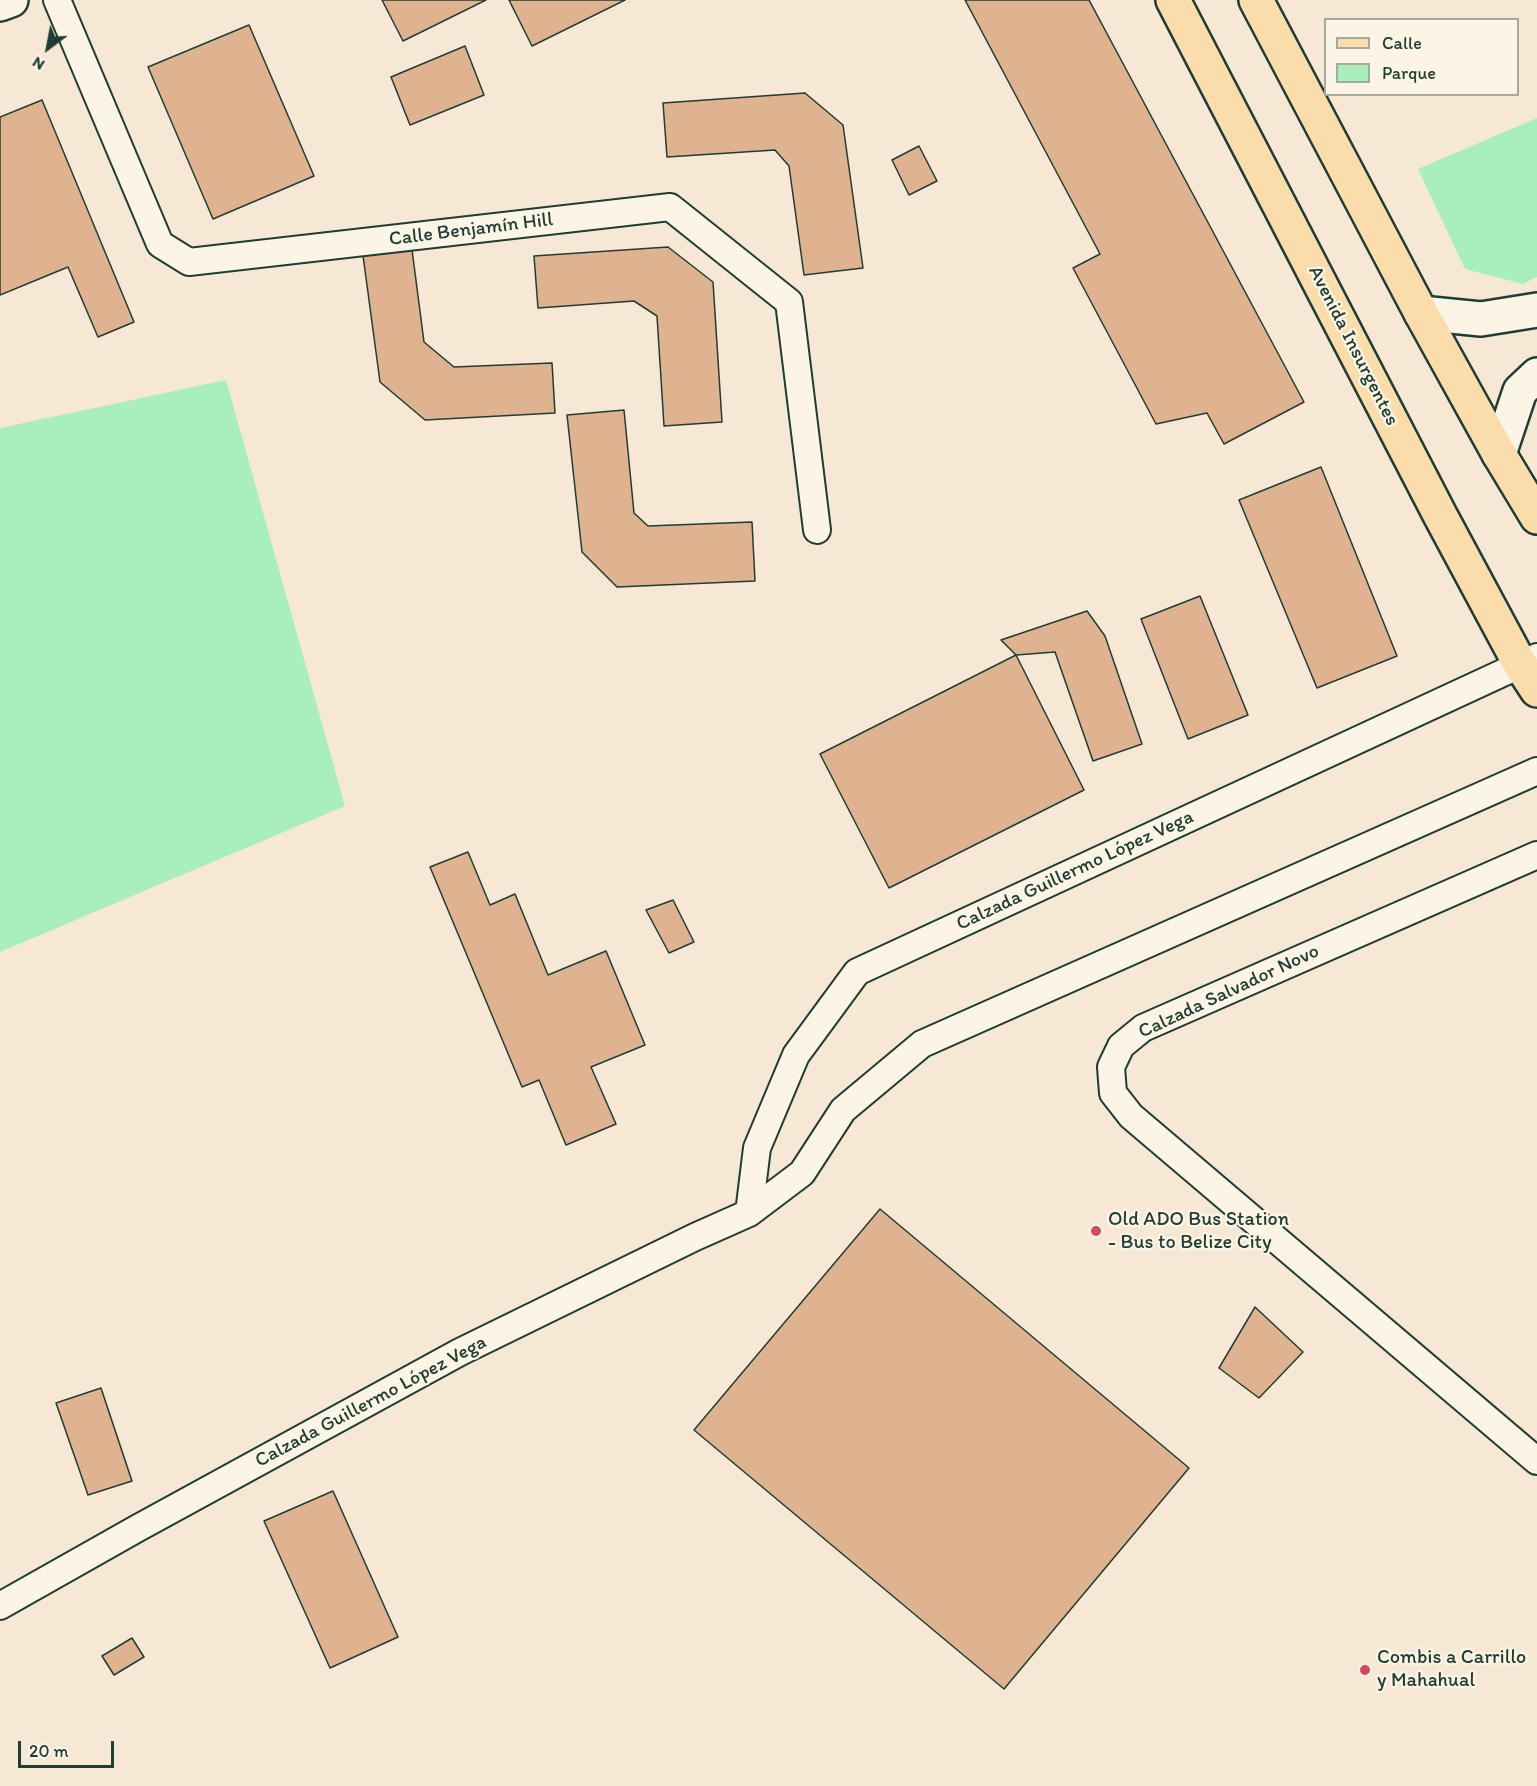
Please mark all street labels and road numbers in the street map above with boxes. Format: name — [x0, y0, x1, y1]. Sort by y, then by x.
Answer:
street label: Calle Benjamín Hill — [388, 208, 554, 252]
street label: Avenida Insurgentes — [1302, 262, 1404, 430]
street label: Calzada Guillermo López Vega — [953, 805, 1197, 937]
street label: Calzada Salvador Novo — [1135, 940, 1323, 1044]
street label: Calzada Guillermo López Vega — [251, 1331, 491, 1473]

